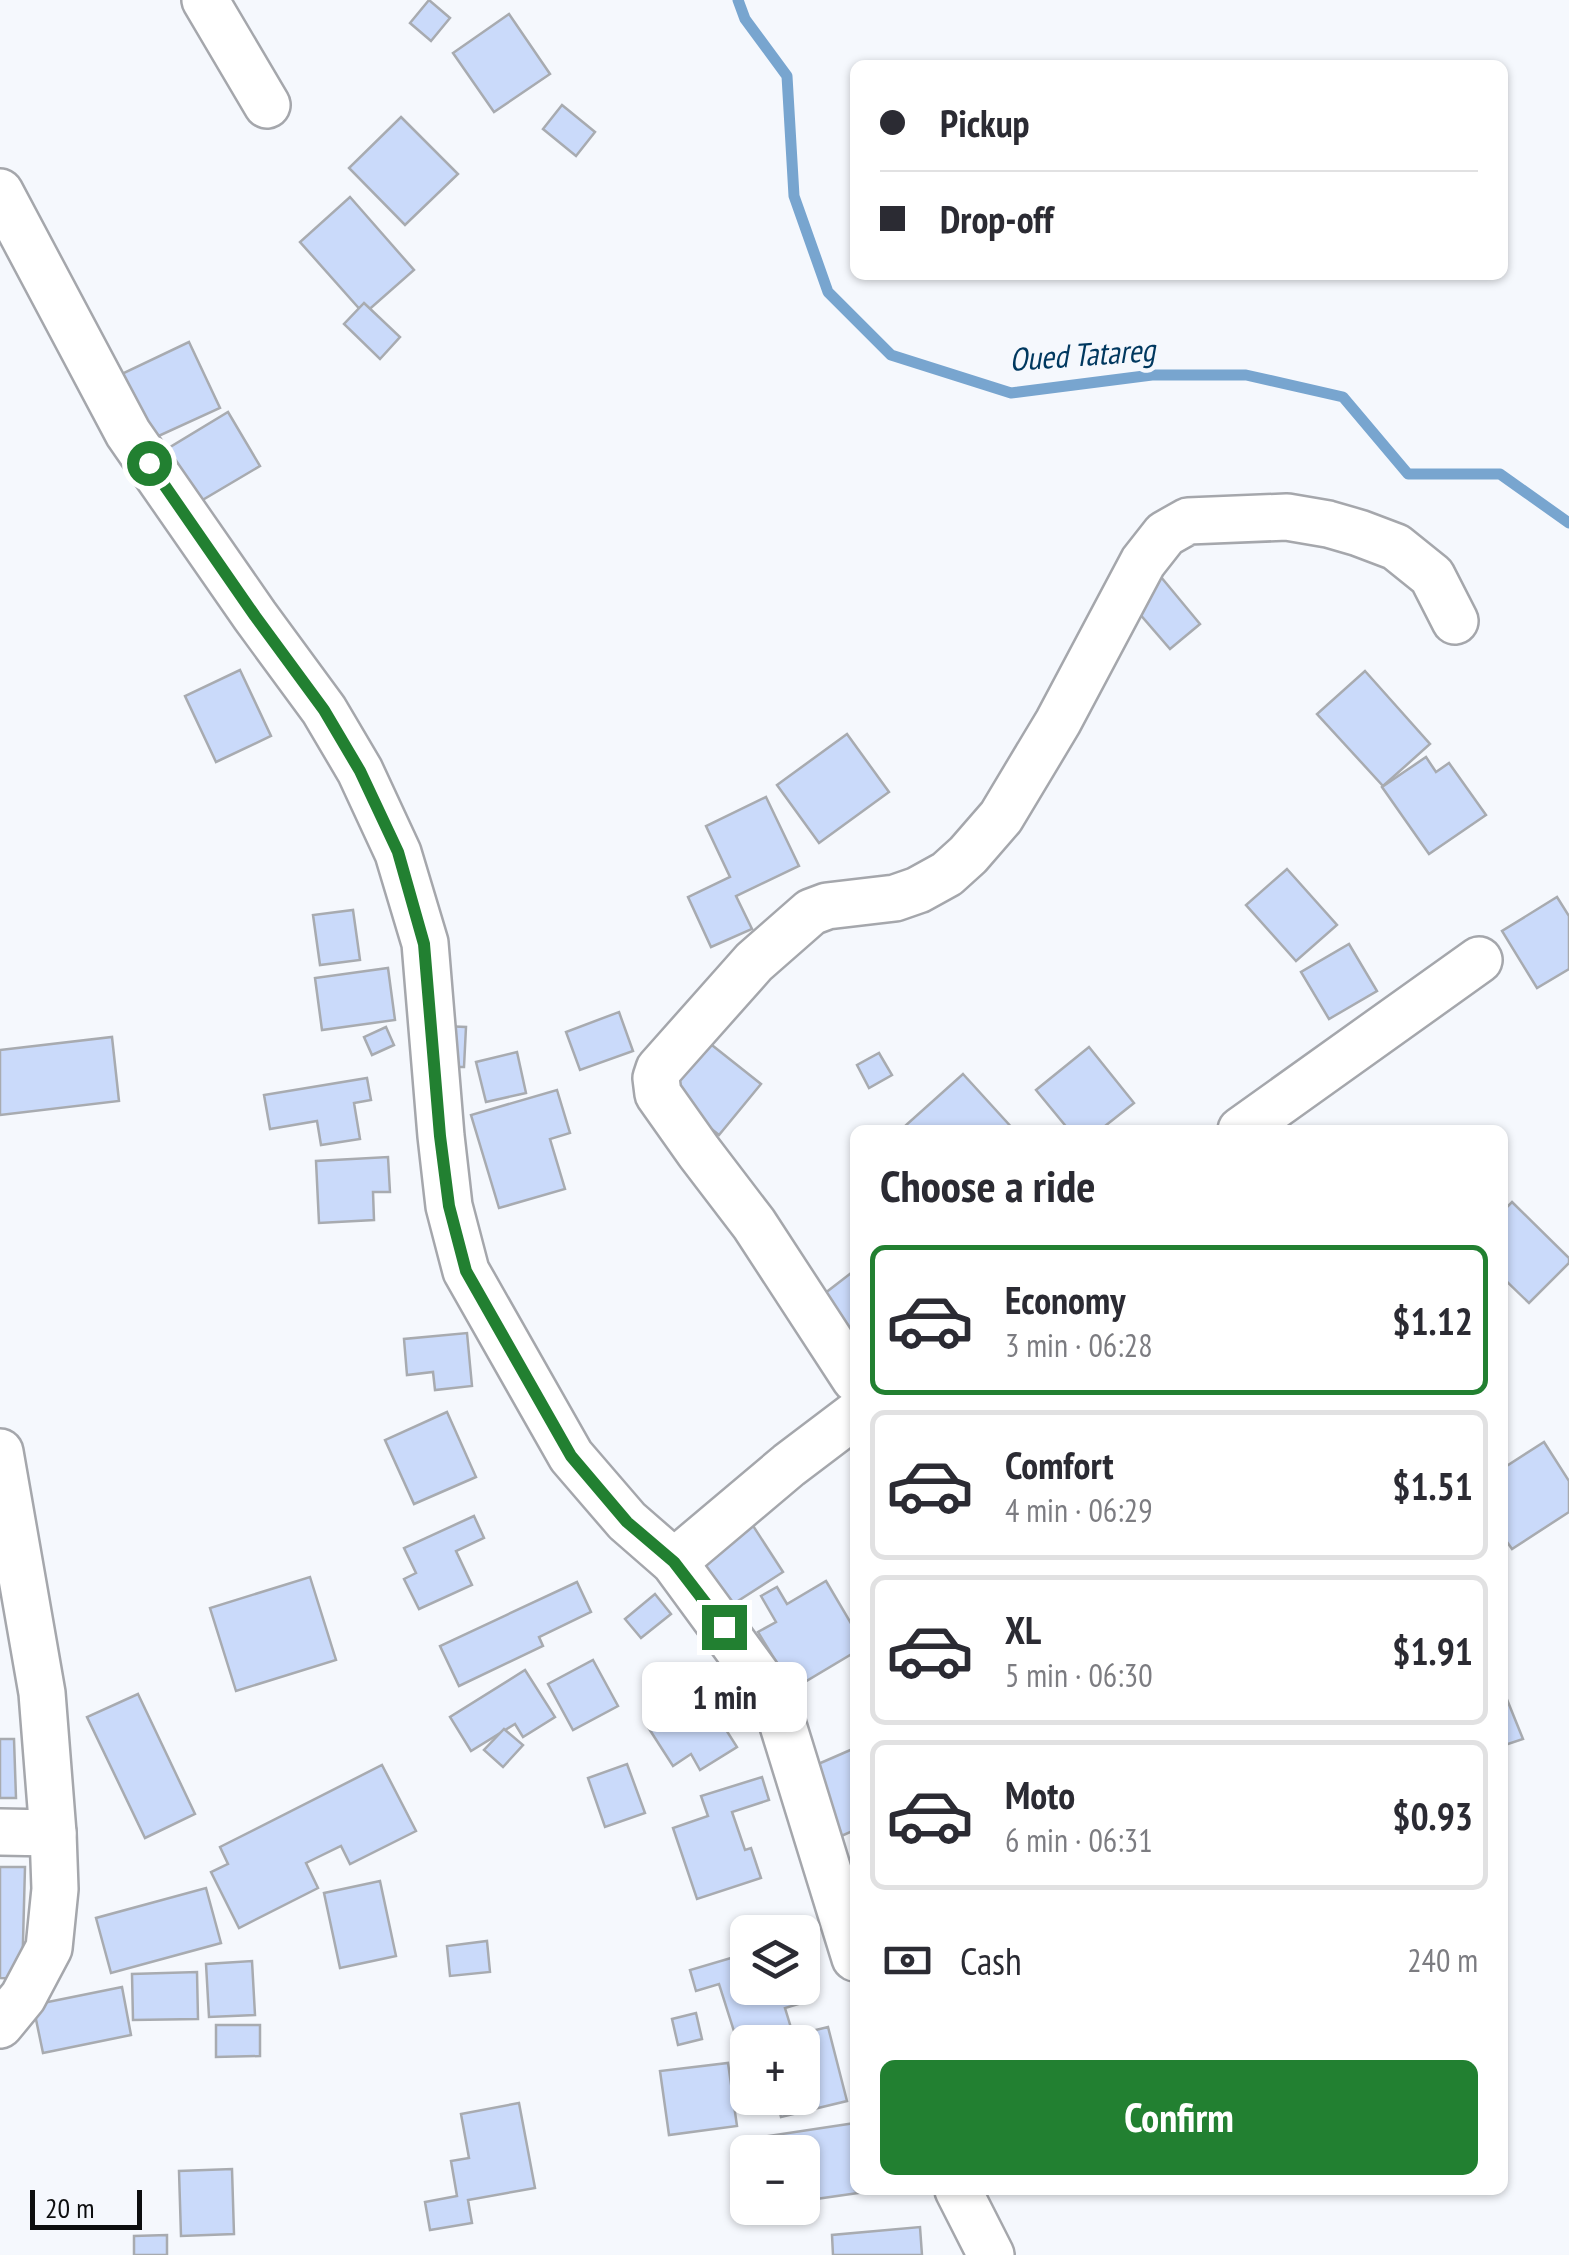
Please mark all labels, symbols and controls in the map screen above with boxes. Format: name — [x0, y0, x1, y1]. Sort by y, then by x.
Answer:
text: Pickup — [940, 98, 1030, 147]
text: Drop-off — [940, 194, 1054, 243]
water label: Oued Tatareg — [1008, 328, 1158, 380]
route start — [127, 441, 172, 486]
text: Choose a ride — [880, 1156, 1095, 1214]
icon: car — [885, 1275, 975, 1365]
text: Economy — [1005, 1275, 1125, 1324]
text: $1.12 — [1392, 1296, 1473, 1345]
text: 3 min · 06:28 — [1005, 1324, 1153, 1366]
icon: car — [885, 1440, 975, 1530]
text: Comfort — [1005, 1440, 1114, 1489]
text: $1.51 — [1392, 1461, 1473, 1510]
text: 4 min · 06:29 — [1005, 1489, 1153, 1531]
route end — [702, 1605, 747, 1650]
icon: car — [885, 1605, 975, 1695]
text: XL — [1005, 1605, 1041, 1654]
text: $1.91 — [1392, 1626, 1473, 1675]
text: 5 min · 06:30 — [1005, 1654, 1153, 1696]
callout: 1 min — [642, 1662, 806, 1732]
text: 1 min — [692, 1676, 757, 1718]
icon: car — [885, 1770, 975, 1860]
text: Moto — [1005, 1770, 1075, 1819]
text: $0.93 — [1392, 1791, 1473, 1840]
text: 6 min · 06:31 — [1005, 1819, 1153, 1861]
map controls — [730, 1915, 820, 2225]
button: layers — [730, 1915, 820, 2005]
icon: cash — [880, 1933, 935, 1988]
text: Cash — [960, 1936, 1022, 1985]
text: 240 m — [1407, 1939, 1478, 1981]
button: + — [730, 2025, 820, 2115]
button: Confirm — [880, 2060, 1478, 2175]
button: − — [730, 2135, 820, 2225]
scale bar — [30, 2185, 142, 2230]
text: 20 m — [45, 2189, 94, 2226]

